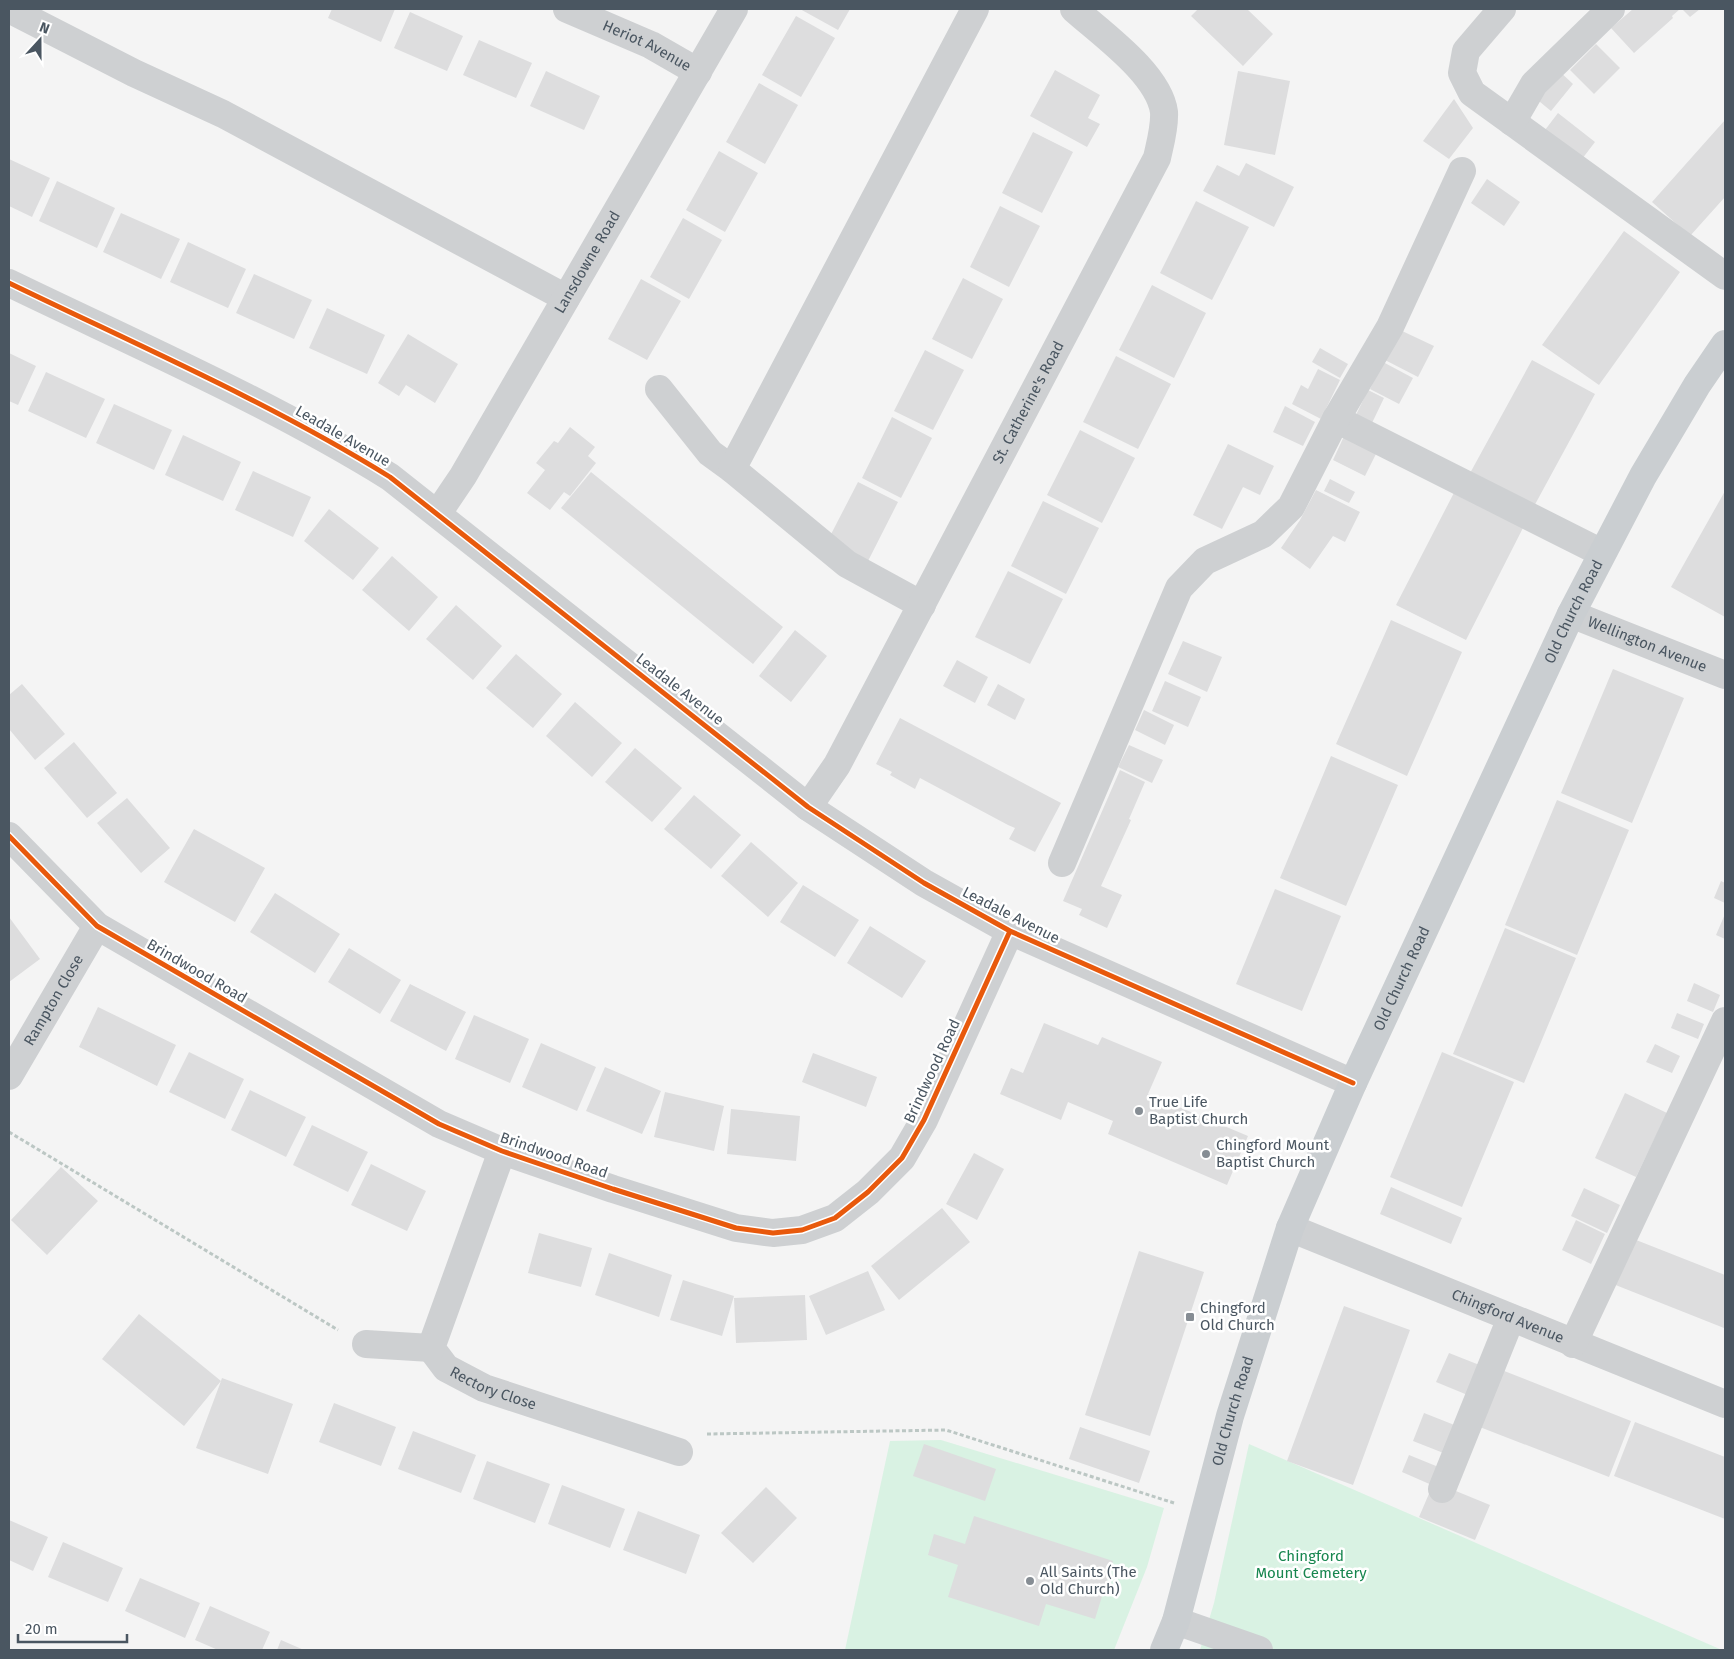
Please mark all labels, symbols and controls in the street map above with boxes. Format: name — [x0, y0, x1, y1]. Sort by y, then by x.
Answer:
north arrow — [15, 15, 65, 65]
street label: Heriot Avenue — [600, 16, 694, 75]
text: N — [37, 19, 52, 38]
street label: Lansdowne Road — [550, 208, 624, 317]
street label: St. Catherine's Road — [989, 338, 1068, 467]
street label: Leadale Avenue — [292, 402, 394, 470]
street label: Old Church Road — [1540, 557, 1607, 667]
street label: Wellington Avenue — [1585, 613, 1709, 676]
street label: Leadale Avenue — [632, 649, 728, 729]
street label: Leadale Avenue — [959, 883, 1063, 947]
street label: Old Church Road — [1369, 923, 1434, 1034]
street label: Brindwood Road — [144, 935, 250, 1007]
street label: Rampton Close — [20, 951, 87, 1049]
street label: Brindwood Road — [900, 1016, 964, 1126]
place label: True Life Baptist Church — [1149, 1093, 1248, 1128]
marker: True Life Baptist Church — [1133, 1105, 1145, 1117]
street label: Brindwood Road — [498, 1128, 610, 1182]
place label: Chingford Mount Baptist Church — [1216, 1136, 1330, 1171]
marker: Chingford Mount Baptist Church — [1200, 1148, 1212, 1160]
street label: Chingford Avenue — [1449, 1285, 1567, 1347]
place label: Chingford Old Church — [1200, 1299, 1275, 1334]
marker: Chingford Old Church — [1184, 1311, 1196, 1323]
street label: Old Church Road — [1208, 1354, 1258, 1468]
street label: Rectory Close — [447, 1363, 539, 1414]
park label: Chingford Mount Cemetery — [1255, 1547, 1367, 1582]
place label: All Saints (The Old Church) — [1040, 1563, 1137, 1598]
marker: All Saints (The Old Church) — [1024, 1575, 1036, 1587]
scale bar — [18, 1612, 126, 1644]
text: 20 m — [25, 1620, 58, 1638]

